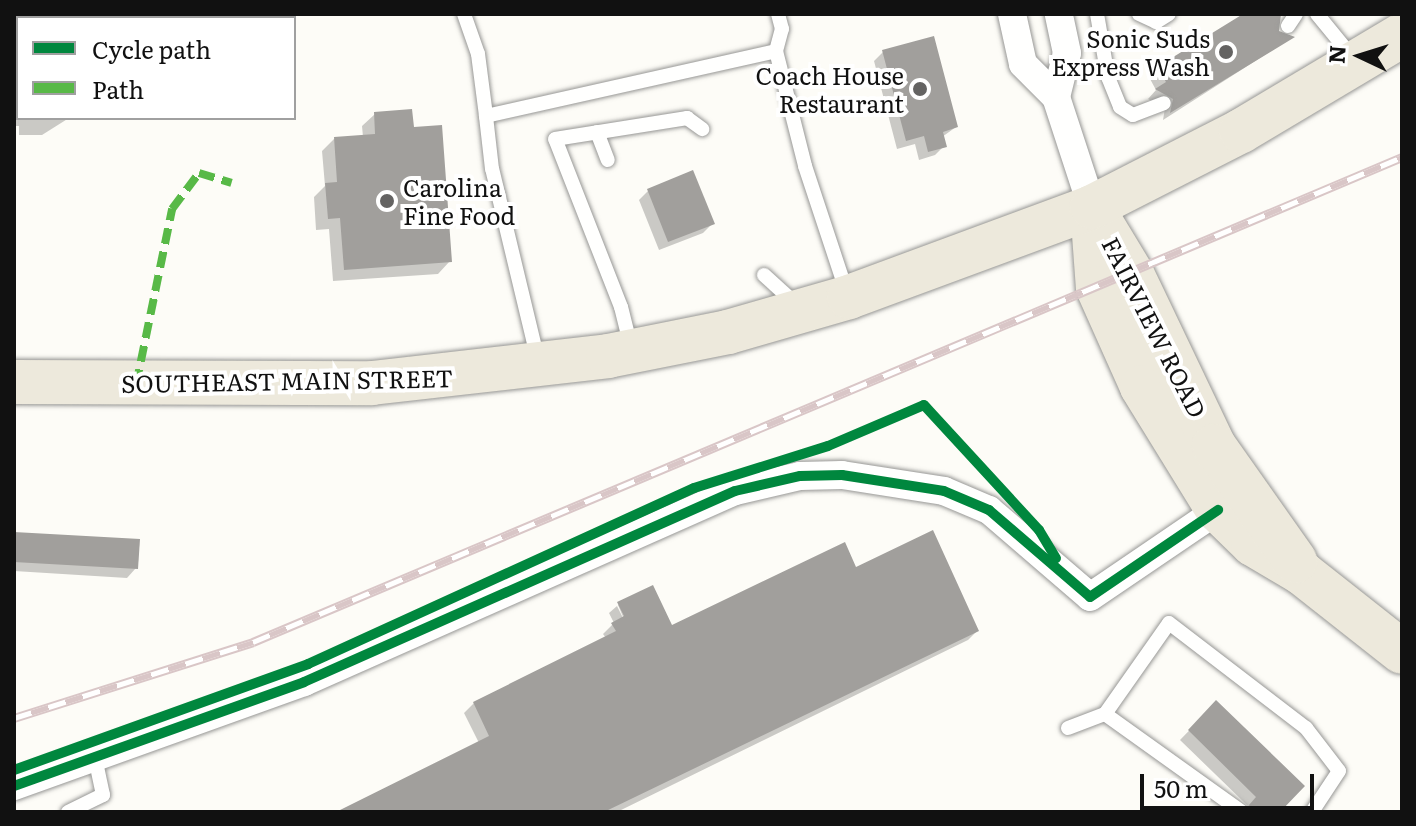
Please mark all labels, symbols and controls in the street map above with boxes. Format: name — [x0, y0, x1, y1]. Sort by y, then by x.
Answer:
legend — [16, 16, 296, 120]
north arrow — [1320, 16, 1400, 96]
place label: Sonic Suds Express Wash — [1052, 24, 1210, 80]
text: Cycle path — [92, 31, 211, 66]
marker: Sonic Suds Express Wash — [1217, 43, 1235, 61]
text: N — [1318, 44, 1353, 65]
place label: Coach House Restaurant — [756, 61, 904, 117]
text: Path — [92, 71, 144, 106]
marker: Coach House Restaurant — [911, 80, 929, 98]
place label: Carolina Fine Food — [403, 173, 515, 229]
marker: Carolina Fine Food — [378, 192, 396, 210]
street label: FAIRVIEW ROAD — [1097, 232, 1213, 422]
street label: SOUTHEAST MAIN STREET — [121, 363, 453, 397]
scale bar — [1144, 758, 1318, 808]
text: 50 m — [1154, 770, 1208, 805]

